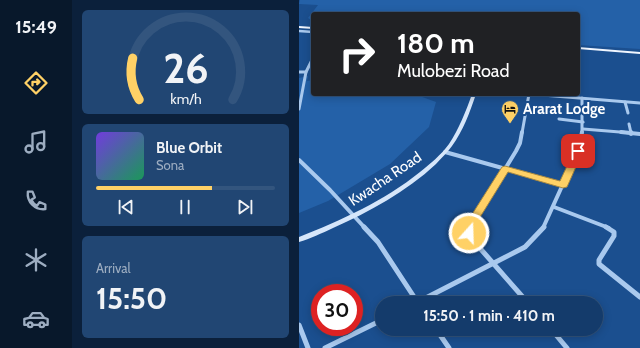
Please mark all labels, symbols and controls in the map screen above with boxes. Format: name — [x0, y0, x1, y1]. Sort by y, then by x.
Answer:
text: 15:49 — [15, 16, 57, 38]
text: 180 m — [397, 26, 475, 60]
icon: right — [331, 28, 383, 80]
text: 26 — [163, 43, 208, 93]
text: Mulobezi Road — [397, 60, 509, 82]
icon: directions — [22, 69, 50, 97]
text: km/h — [170, 90, 201, 108]
hotel icon: Ararat Lodge — [500, 99, 520, 124]
place label: Ararat Lodge — [523, 100, 605, 118]
icon: music — [22, 128, 50, 156]
pin — [561, 134, 595, 168]
text: Blue Orbit — [156, 139, 222, 157]
icon: arrive — [567, 140, 589, 162]
street label: Kwacha Road — [345, 148, 425, 210]
text: Sona — [156, 157, 184, 173]
icon: phone — [22, 187, 50, 215]
icon: previous — [115, 196, 137, 218]
icon: pause — [174, 196, 196, 218]
icon: next — [234, 196, 256, 218]
position arrow — [448, 212, 490, 254]
icon: climate — [22, 246, 50, 274]
text: Arrival — [96, 260, 131, 276]
text: 15:50 — [96, 280, 167, 317]
speed limit sign: 30 — [311, 284, 363, 336]
icon: car — [22, 305, 50, 333]
text: 15:50 · 1 min · 410 m — [423, 307, 555, 325]

